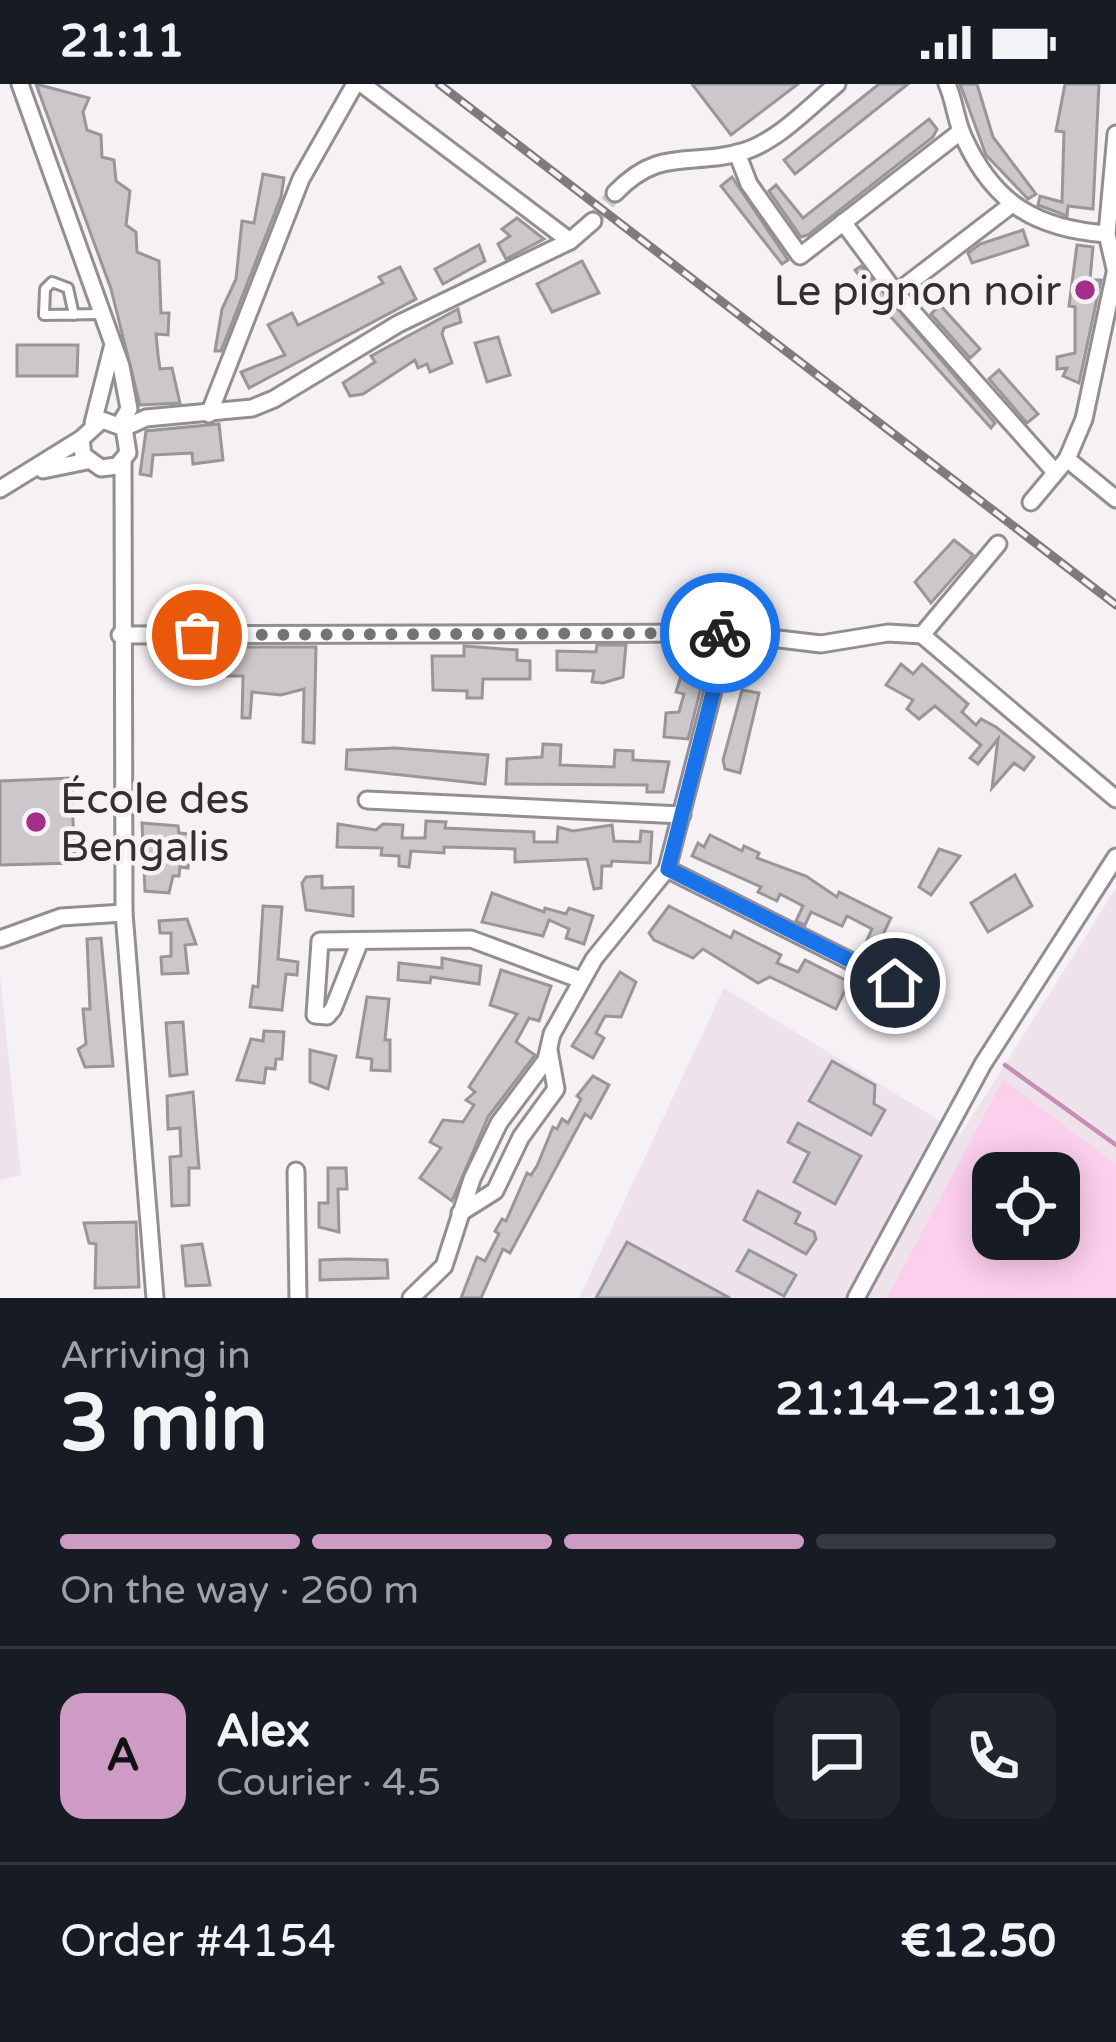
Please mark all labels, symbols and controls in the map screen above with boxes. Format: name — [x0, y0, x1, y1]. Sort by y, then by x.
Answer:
text: 21:11 — [60, 15, 185, 69]
place label: Le pignon noir — [773, 266, 1061, 317]
marker: Le pignon noir — [1072, 277, 1098, 303]
courier — [660, 573, 780, 693]
pin — [146, 584, 248, 686]
icon: bike — [687, 600, 753, 666]
icon: bag — [164, 602, 230, 668]
place label: École des Bengalis — [60, 774, 250, 873]
marker: École des Bengalis — [23, 809, 49, 835]
pin — [844, 932, 946, 1034]
icon: home — [862, 950, 928, 1016]
map controls — [972, 1152, 1080, 1260]
button: locate — [972, 1152, 1080, 1260]
text: Arriving in — [60, 1332, 251, 1379]
text: 21:14–21:19 — [775, 1373, 1056, 1427]
text: 3 min — [60, 1377, 268, 1471]
text: On the way · 260 m — [60, 1567, 419, 1614]
button: chat — [774, 1693, 900, 1819]
button: phone — [930, 1693, 1056, 1819]
text: Alex — [216, 1705, 310, 1759]
text: A — [106, 1729, 140, 1783]
text: Courier · 4.5 — [216, 1759, 441, 1806]
text: Order #4154 — [60, 1915, 336, 1969]
text: €12.50 — [901, 1915, 1056, 1969]

